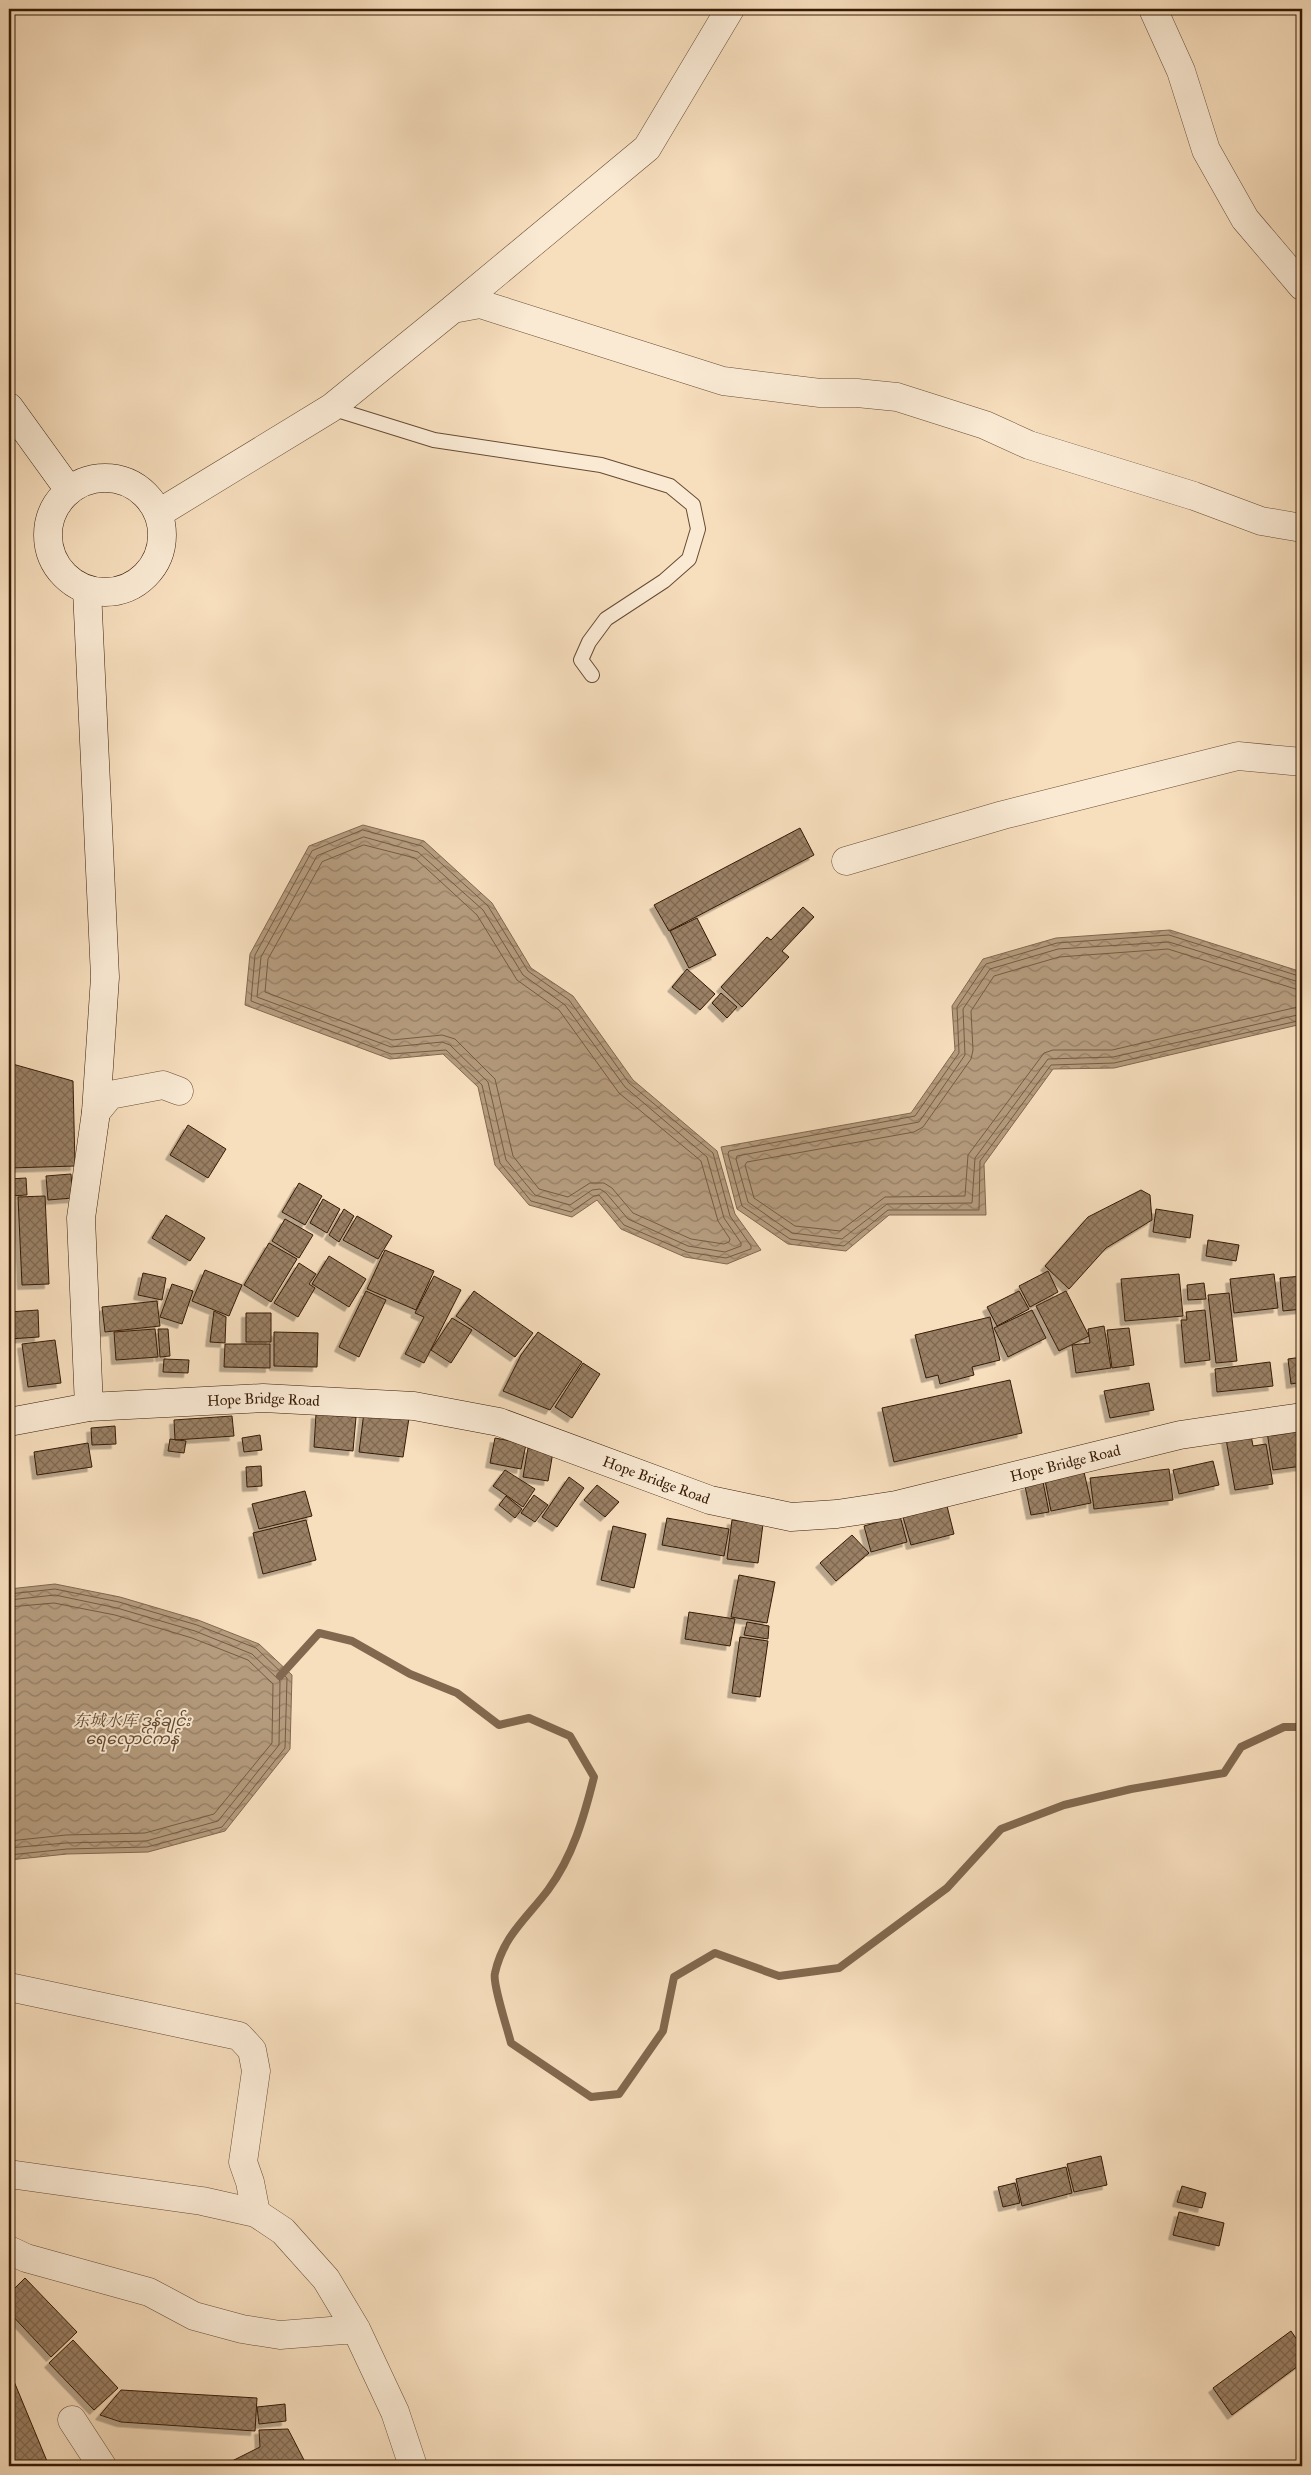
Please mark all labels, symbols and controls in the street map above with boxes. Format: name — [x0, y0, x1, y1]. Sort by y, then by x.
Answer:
street label: Hope Bridge Road — [206, 1389, 321, 1410]
street label: Hope Bridge Road — [1008, 1441, 1123, 1486]
street label: Hope Bridge Road — [600, 1452, 713, 1508]
water label: 东城水库 ဒွန်ချင်း ရေလှောင်ကန် — [73, 1709, 192, 1752]

